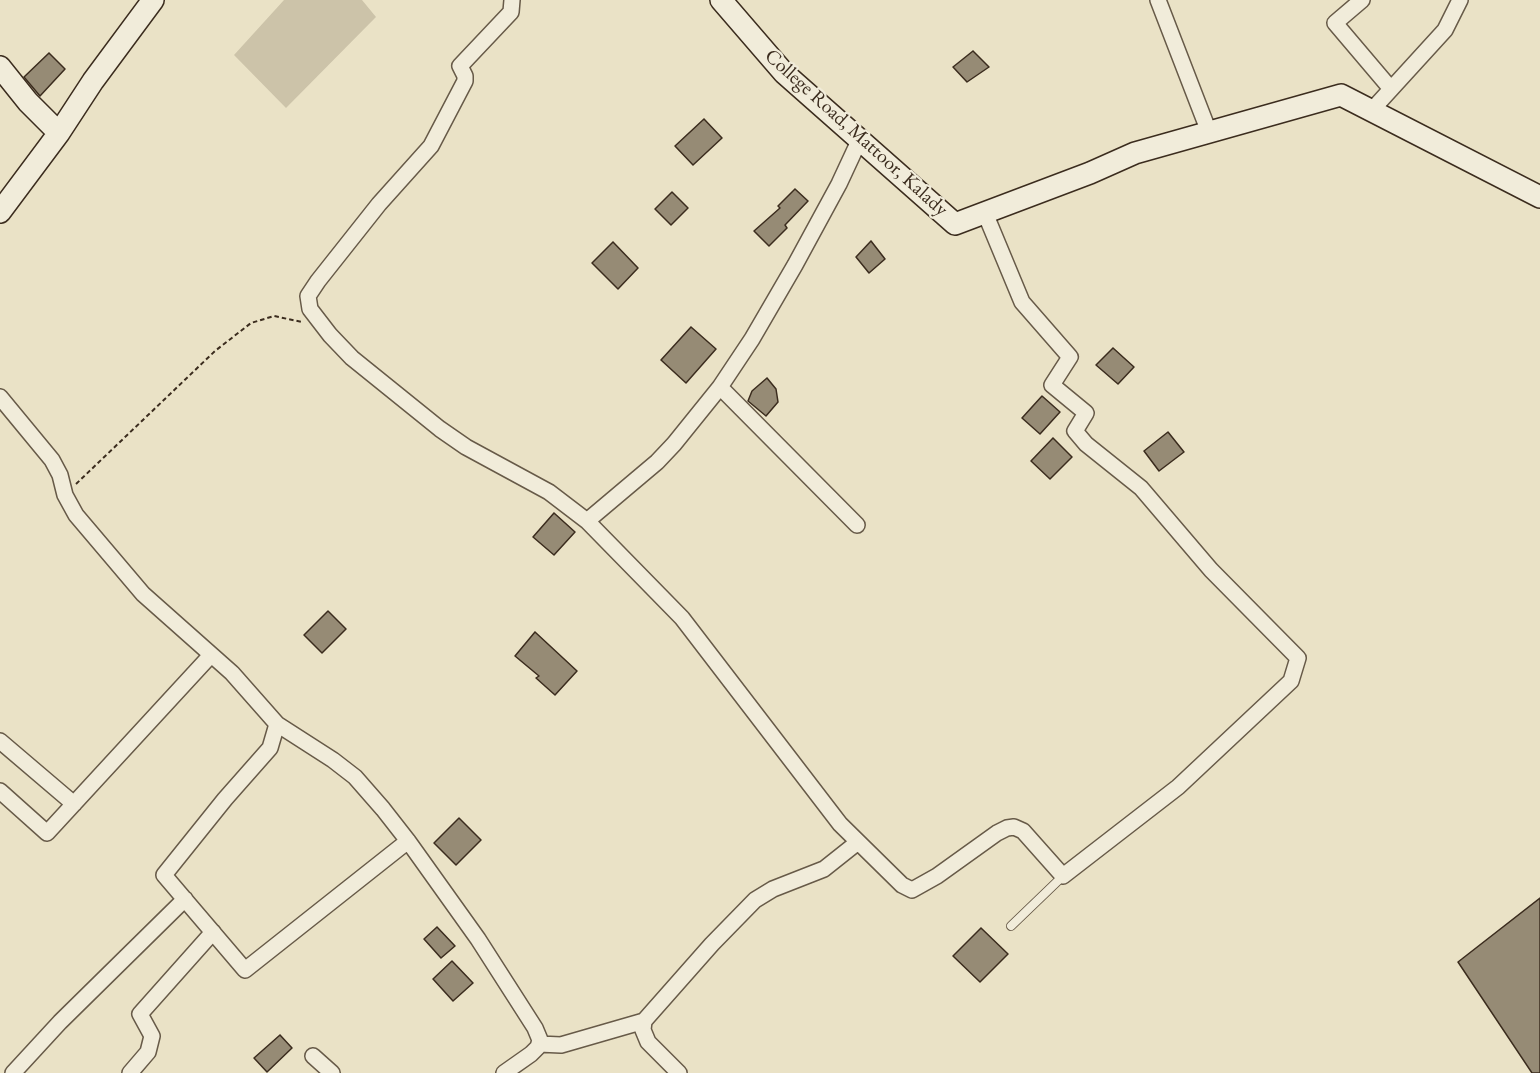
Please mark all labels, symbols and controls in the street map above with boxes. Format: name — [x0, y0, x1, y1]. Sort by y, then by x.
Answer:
street label: College Road, Mattoor, Kalady — [759, 44, 953, 222]

